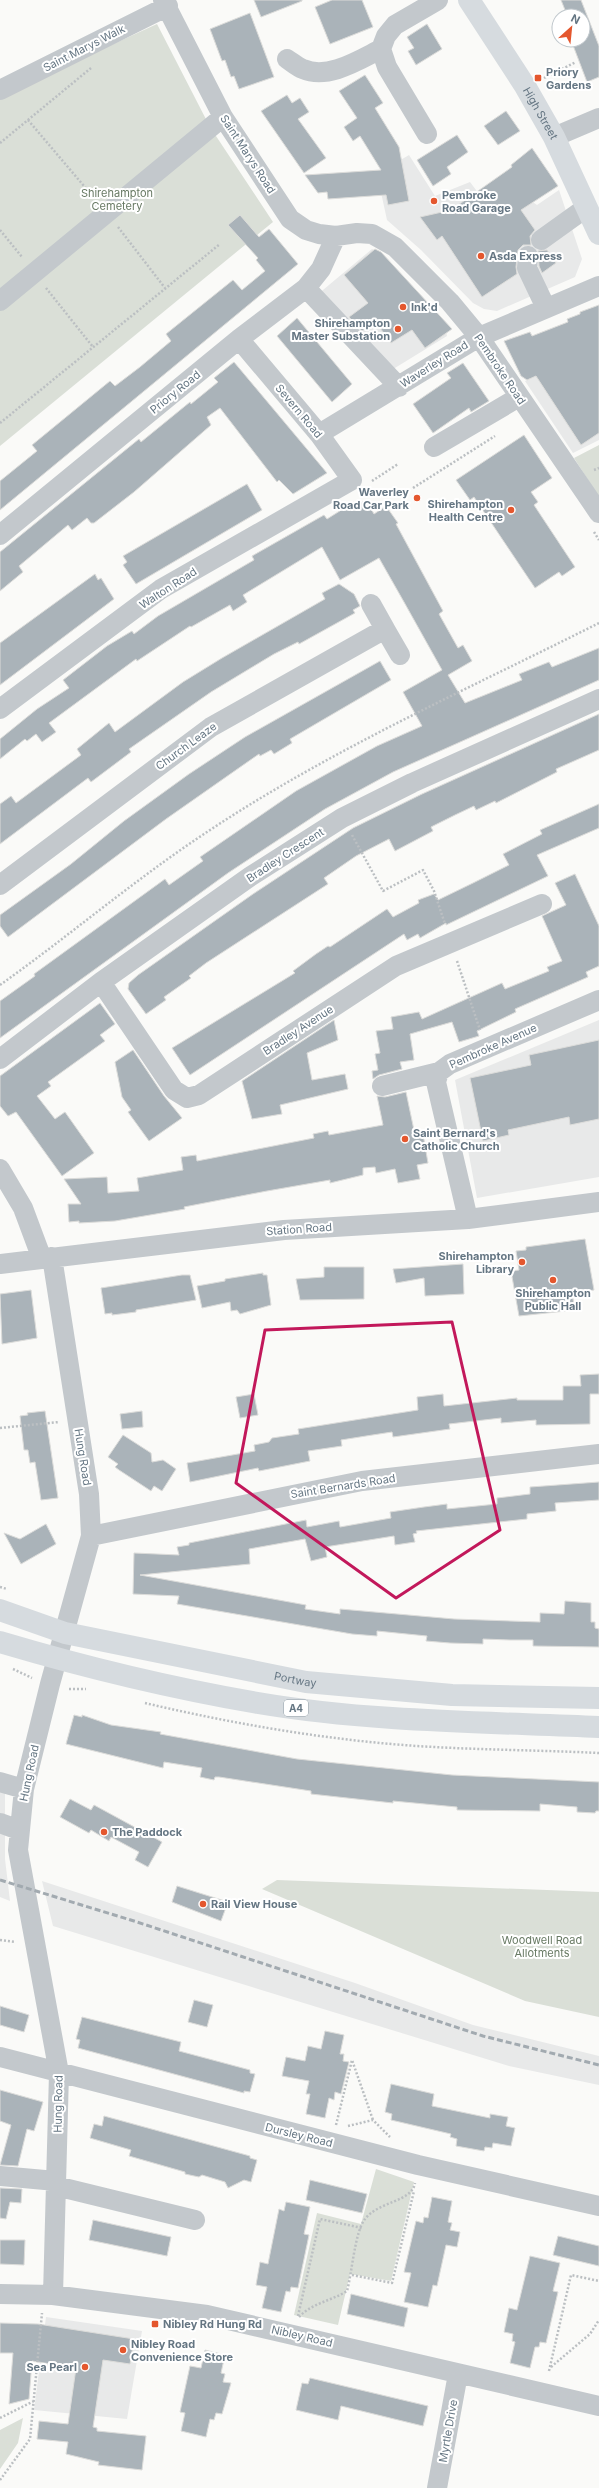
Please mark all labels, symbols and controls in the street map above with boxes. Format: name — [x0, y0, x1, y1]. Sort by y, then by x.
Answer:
north arrow — [551, 8, 591, 48]
text: N — [569, 11, 582, 27]
street label: Saint Marys Walk — [41, 21, 127, 75]
place label: Priory Gardens — [546, 65, 591, 92]
marker: Priory Gardens — [533, 73, 543, 83]
street label: High Street — [520, 84, 561, 142]
street label: Saint Marys Road — [217, 112, 279, 196]
park label: Shirehampton Cemetery — [81, 186, 153, 213]
place label: Pembroke Road Garage — [442, 188, 511, 215]
marker: Pembroke Road Garage — [429, 196, 439, 206]
place label: Asda Express — [489, 249, 562, 263]
marker: Asda Express — [476, 251, 486, 261]
place label: Ink'd — [411, 300, 438, 314]
marker: Ink'd — [398, 302, 408, 312]
place label: Shirehampton Master Substation — [291, 316, 390, 343]
marker: Shirehampton Master Substation — [393, 324, 403, 334]
street label: Pembroke Road — [471, 331, 529, 407]
street label: Waverley Road — [397, 337, 471, 391]
street label: Priory Road — [147, 367, 203, 417]
street label: Severn Road — [272, 381, 326, 441]
place label: Waverley Road Car Park — [333, 485, 410, 512]
marker: Waverley Road Car Park — [412, 493, 422, 503]
place label: Shirehampton Health Centre — [427, 497, 503, 524]
marker: Shirehampton Health Centre — [506, 505, 516, 515]
street label: Walton Road — [137, 564, 199, 612]
street label: Church Leaze — [153, 719, 219, 773]
street label: Bradley Crescent — [244, 825, 327, 885]
street label: Bradley Avenue — [260, 1002, 336, 1058]
street label: Pembroke Avenue — [447, 1020, 539, 1072]
place label: Saint Bernard's Catholic Church — [413, 1126, 500, 1153]
marker: Saint Bernard's Catholic Church — [400, 1134, 410, 1144]
street label: Station Road — [266, 1220, 332, 1238]
place label: Shirehampton Library — [438, 1249, 514, 1276]
marker: Shirehampton Library — [517, 1257, 527, 1267]
marker: Shirehampton Public Hall — [548, 1275, 558, 1285]
place label: Shirehampton Public Hall — [515, 1286, 591, 1313]
street label: Hung Road — [72, 1427, 94, 1487]
street label: Saint Bernards Road — [290, 1471, 396, 1501]
street label: Portway — [273, 1669, 317, 1690]
road number: A4 — [284, 1700, 308, 1716]
street label: Hung Road — [16, 1743, 42, 1803]
place label: The Paddock — [112, 1825, 183, 1839]
marker: The Paddock — [99, 1827, 109, 1837]
place label: Rail View House — [211, 1897, 298, 1911]
marker: Rail View House — [198, 1899, 208, 1909]
park label: Woodwell Road Allotments — [502, 1933, 582, 1960]
street label: Hung Road — [50, 2075, 66, 2133]
street label: Dursley Road — [264, 2120, 334, 2150]
place label: Nibley Rd Hung Rd — [163, 2317, 262, 2331]
marker: Nibley Rd Hung Rd — [150, 2319, 160, 2329]
street label: Nibley Road — [270, 2322, 334, 2350]
place label: Nibley Road Convenience Store — [131, 2337, 233, 2364]
marker: Nibley Road Convenience Store — [118, 2345, 128, 2355]
place label: Sea Pearl — [26, 2360, 77, 2374]
marker: Sea Pearl — [80, 2362, 90, 2372]
street label: Myrtle Drive — [436, 2398, 460, 2464]

